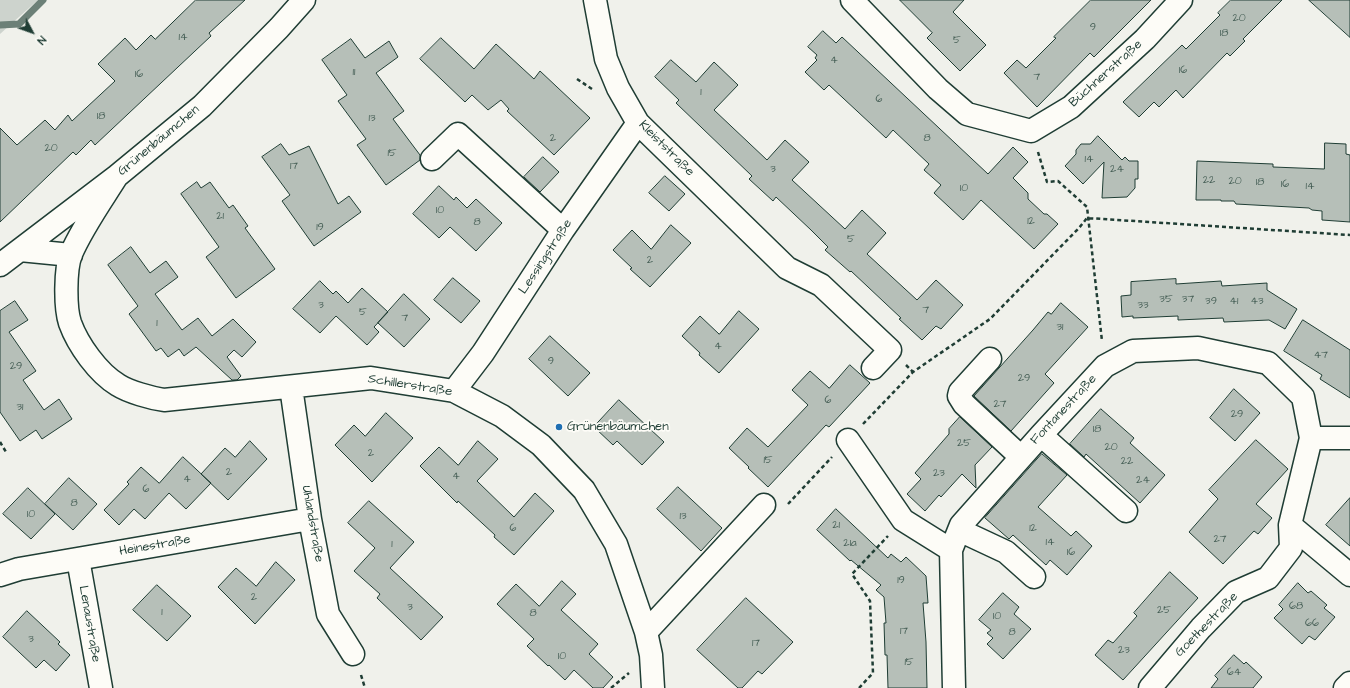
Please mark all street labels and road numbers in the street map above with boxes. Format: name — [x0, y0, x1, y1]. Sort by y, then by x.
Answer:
street label: Büchnerstraße — [1066, 37, 1146, 111]
street label: Grünenbäumchen — [115, 102, 203, 180]
street label: Kleiststraße — [635, 118, 697, 180]
street label: Lessingstraße — [516, 217, 576, 297]
street label: Schillerstraße — [367, 372, 453, 400]
street label: Fontanestraße — [1028, 372, 1100, 448]
street label: Uhlandstraße — [298, 485, 326, 563]
street label: Heinestraße — [118, 532, 192, 560]
street label: Lenaustraße — [75, 584, 103, 664]
street label: Goethestraße — [1172, 589, 1242, 661]

